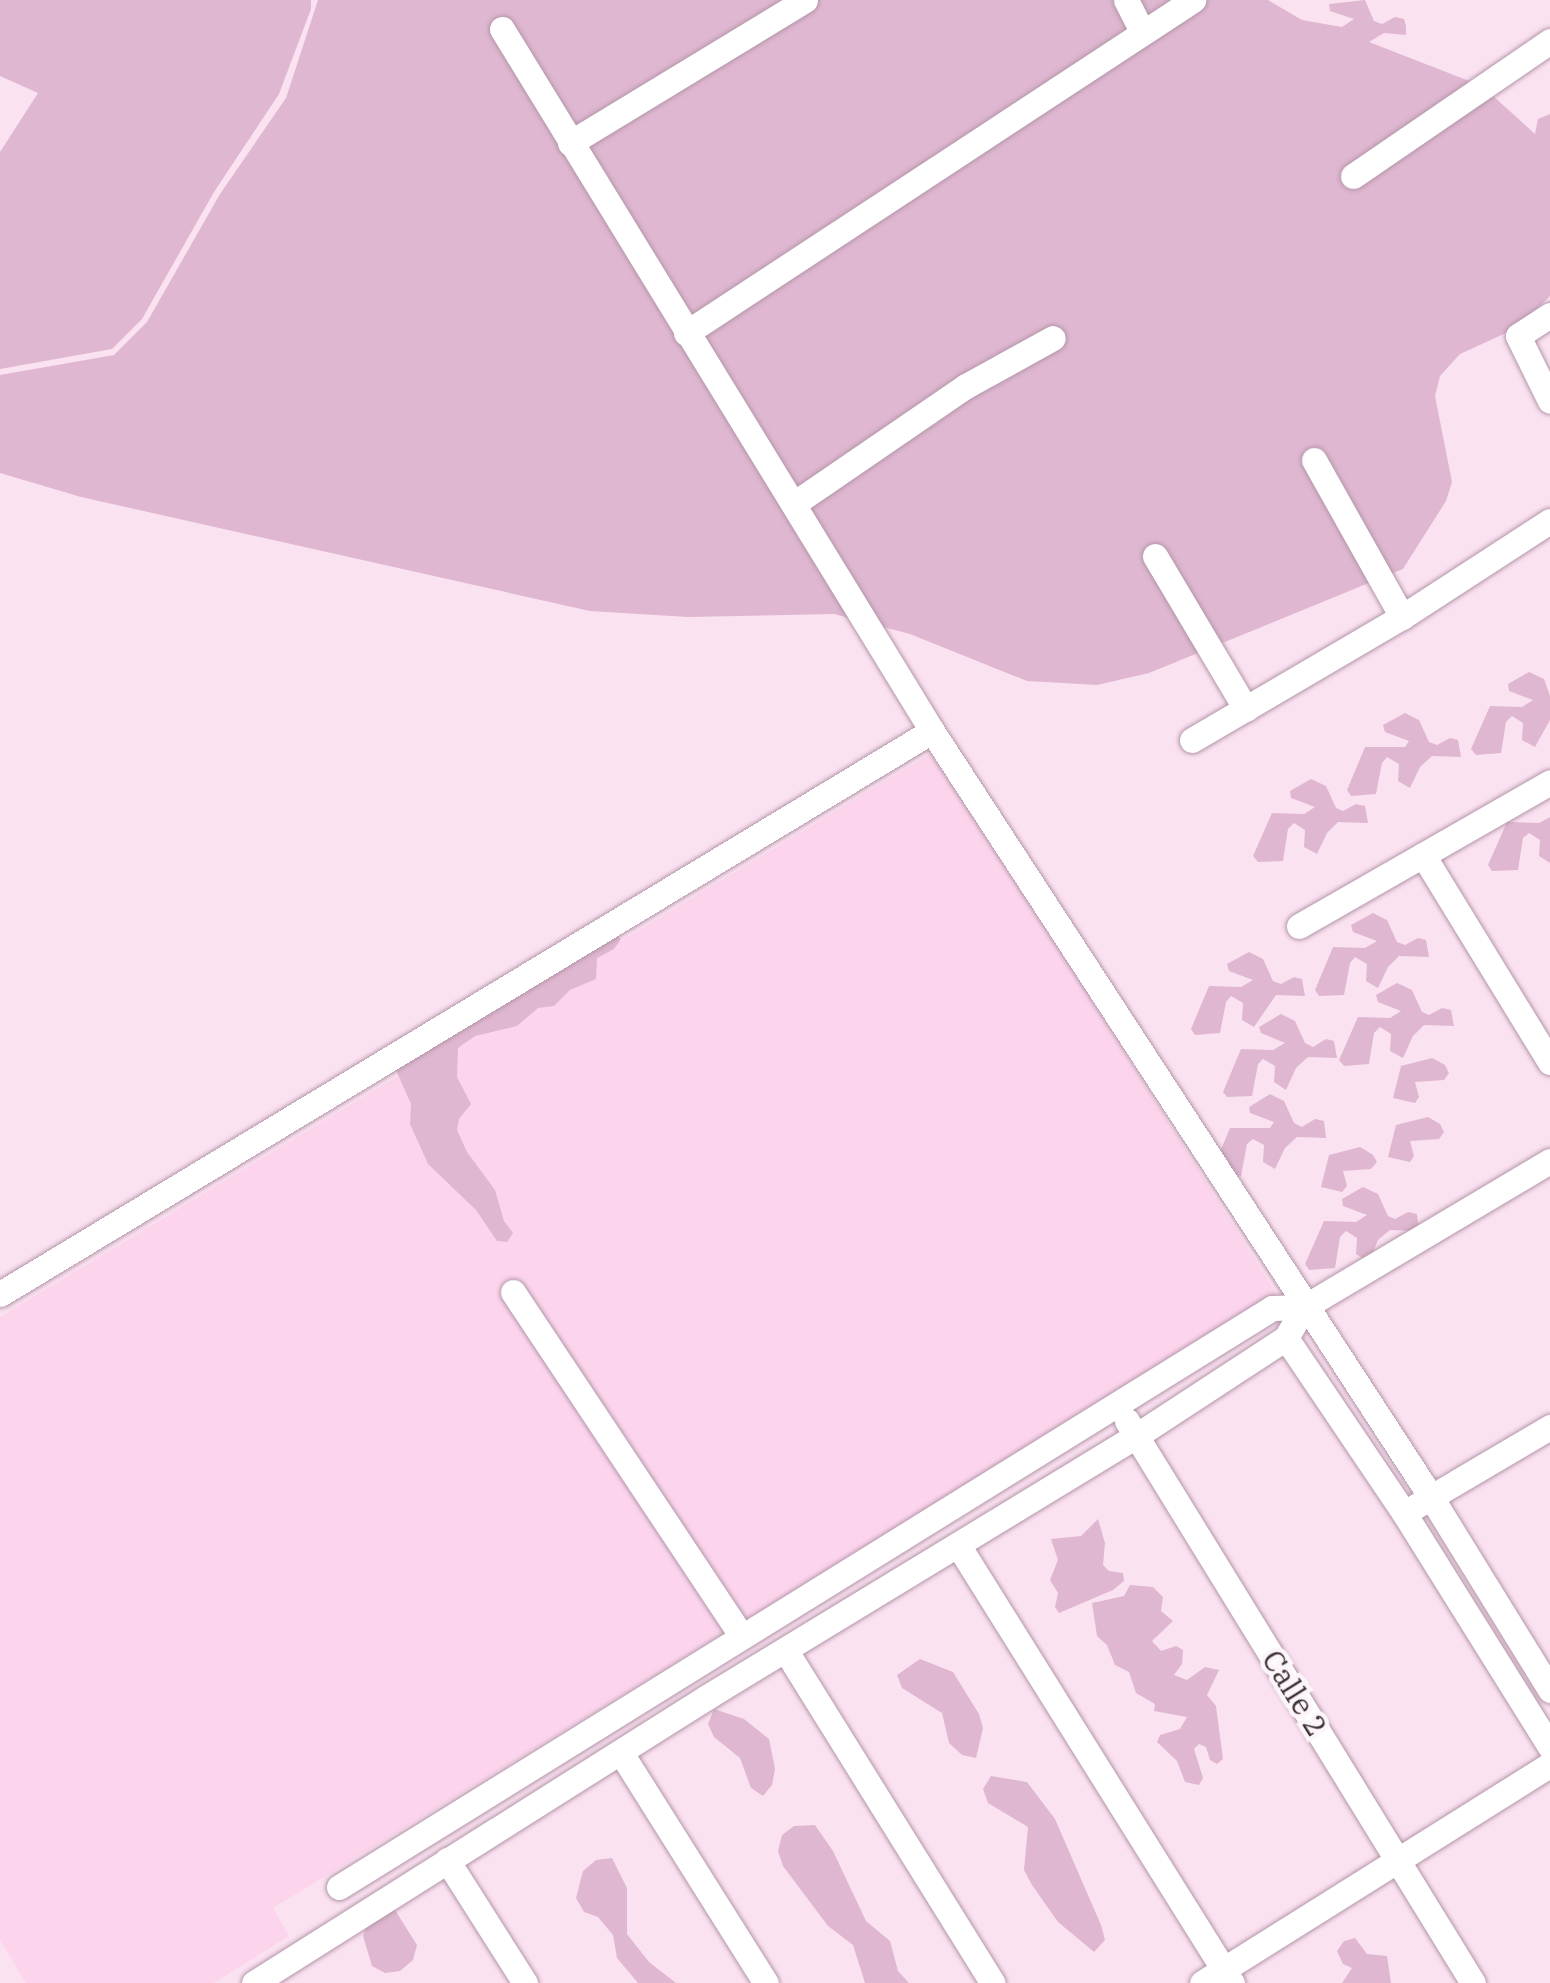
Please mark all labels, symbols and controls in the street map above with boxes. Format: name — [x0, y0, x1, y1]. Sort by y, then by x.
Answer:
street label: Calle 2 — [1255, 1643, 1335, 1743]

